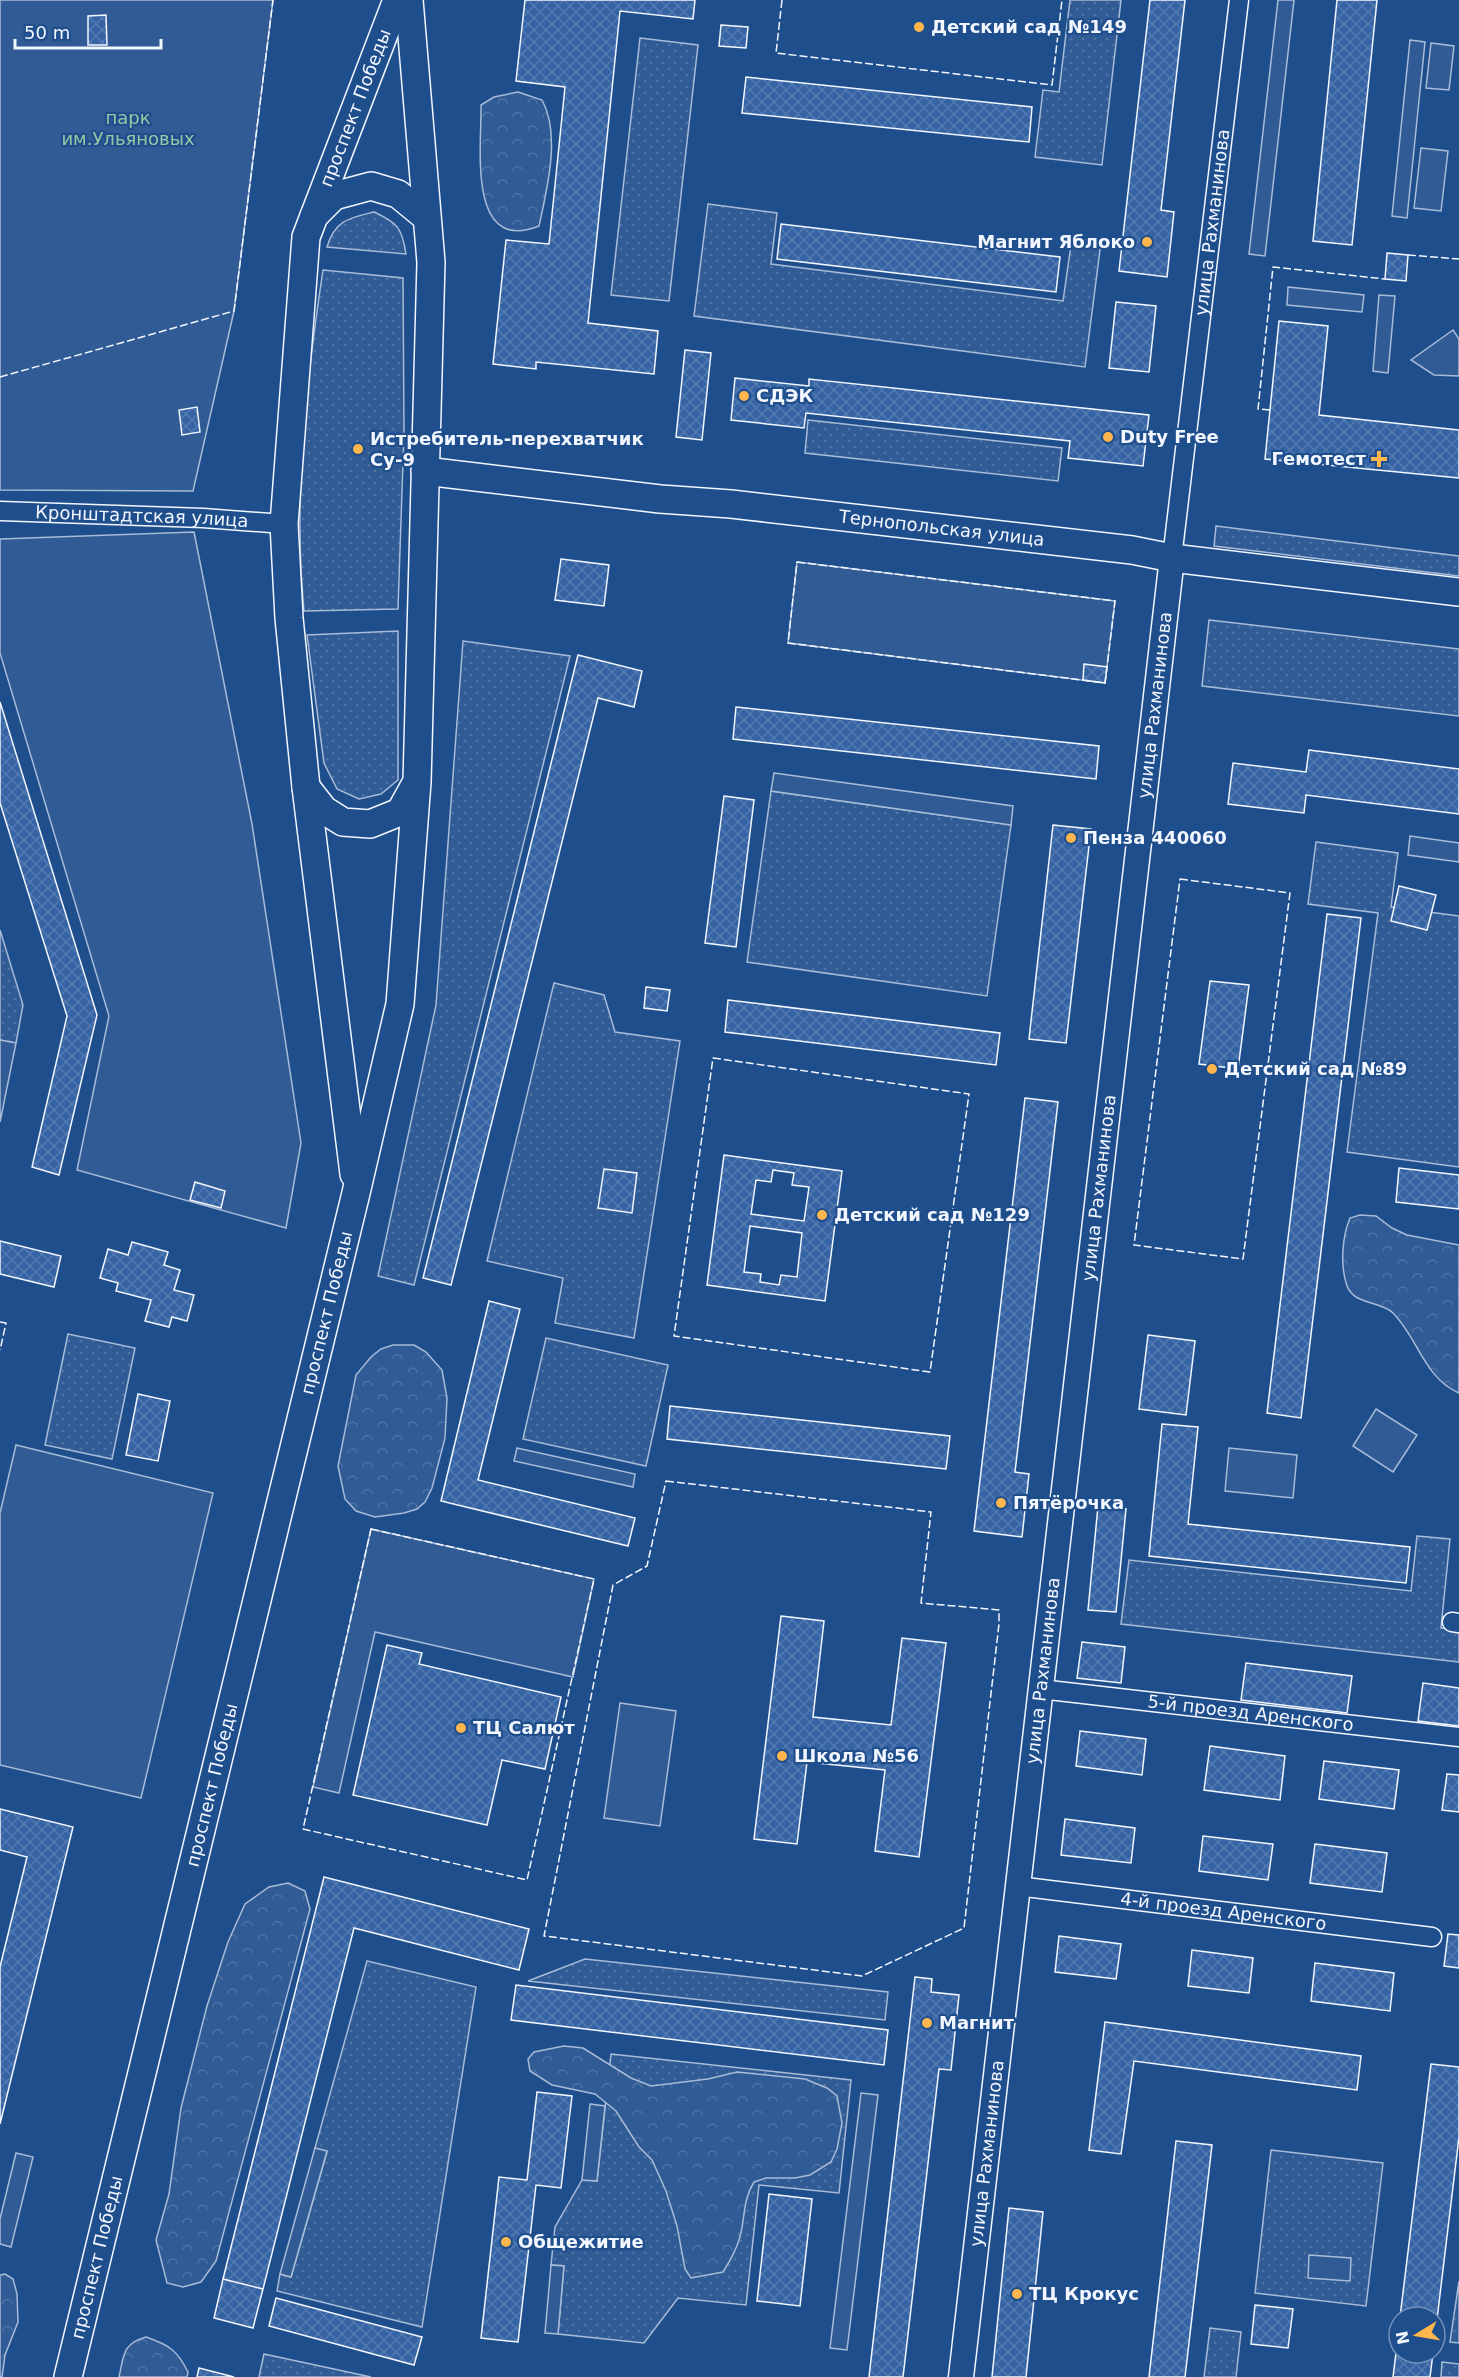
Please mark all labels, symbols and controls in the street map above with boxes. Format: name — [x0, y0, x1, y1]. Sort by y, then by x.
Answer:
scale bar — [15, 12, 160, 50]
place label: Детский сад №149 — [931, 16, 1127, 37]
marker: Детский сад №149 — [912, 20, 926, 34]
text: 50 m — [24, 22, 70, 43]
street label: проспект Победы — [315, 26, 395, 190]
park label: парк им.Ульяновых — [61, 107, 195, 149]
street label: улица Рахманинова — [1190, 128, 1233, 317]
place label: Магнит Яблоко — [977, 231, 1135, 252]
marker: Магнит Яблоко — [1140, 235, 1154, 249]
place label: СДЭК — [756, 385, 813, 406]
marker: СДЭК — [737, 389, 751, 403]
place label: Duty Free — [1120, 426, 1219, 447]
place label: Истребитель-перехватчик Су-9 — [370, 428, 644, 470]
marker: Duty Free — [1101, 430, 1115, 444]
marker: Истребитель-перехватчик Су-9 — [351, 442, 365, 456]
place label: Гемотест — [1272, 448, 1367, 469]
marker: Гемотест — [1370, 450, 1388, 468]
street label: Кронштадтская улица — [35, 501, 249, 531]
street label: Тернопольская улица — [837, 505, 1046, 550]
street label: улица Рахманинова — [1133, 611, 1176, 800]
place label: Пенза 440060 — [1083, 827, 1227, 848]
marker: Пенза 440060 — [1064, 831, 1078, 845]
place label: Детский сад №89 — [1224, 1058, 1407, 1079]
marker: Детский сад №89 — [1205, 1062, 1219, 1076]
street label: улица Рахманинова — [1077, 1093, 1120, 1282]
place label: Детский сад №129 — [834, 1204, 1030, 1225]
marker: Детский сад №129 — [815, 1208, 829, 1222]
street label: проспект Победы — [296, 1229, 356, 1397]
place label: Пятёрочка — [1013, 1492, 1124, 1513]
marker: Пятёрочка — [994, 1496, 1008, 1510]
street label: улица Рахманинова — [1021, 1576, 1064, 1765]
street label: 5-й проезд Аренского — [1146, 1690, 1355, 1735]
street label: проспект Победы — [181, 1701, 241, 1869]
place label: ТЦ Салют — [473, 1717, 575, 1738]
marker: ТЦ Салют — [454, 1721, 468, 1735]
place label: Школа №56 — [794, 1745, 919, 1766]
marker: Школа №56 — [775, 1749, 789, 1763]
street label: 4-й проезд Аренского — [1119, 1888, 1328, 1934]
place label: Магнит — [939, 2012, 1015, 2033]
marker: Магнит — [920, 2016, 934, 2030]
street label: улица Рахманинова — [965, 2059, 1008, 2248]
street label: проспект Победы — [67, 2173, 127, 2341]
place label: Общежитие — [518, 2231, 644, 2252]
marker: Общежитие — [499, 2235, 513, 2249]
place label: ТЦ Крокус — [1029, 2283, 1139, 2304]
marker: ТЦ Крокус — [1010, 2287, 1024, 2301]
north arrow — [1387, 2305, 1447, 2365]
text: N — [1392, 2329, 1413, 2346]

